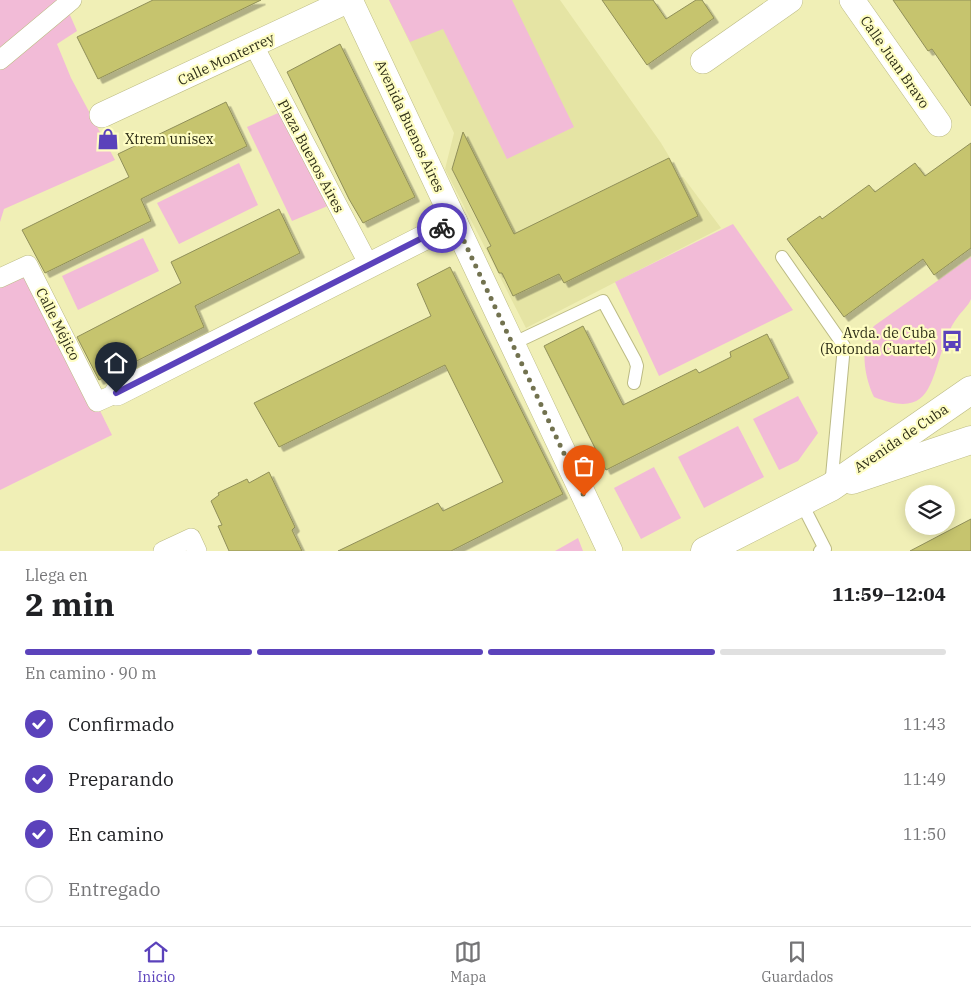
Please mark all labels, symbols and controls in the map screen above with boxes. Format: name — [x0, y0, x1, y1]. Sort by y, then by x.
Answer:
street label: Calle Juan Bravo — [856, 12, 934, 112]
street label: Calle Monterrey — [175, 29, 278, 89]
street label: Avenida Buenos Aires — [371, 57, 449, 195]
street label: Plaza Buenos Aires — [274, 96, 348, 216]
shop icon: Xtrem unisex — [95, 126, 121, 152]
place label: Xtrem unisex — [125, 130, 214, 148]
courier — [417, 203, 467, 253]
icon: bike — [428, 214, 456, 242]
street label: Calle Méjico — [32, 285, 84, 363]
place label: Avda. de Cuba (Rotonda Cuartel) — [820, 324, 936, 358]
bus stop icon: Avda. de Cuba (Rotonda Cuartel) — [939, 328, 965, 354]
pin — [95, 342, 137, 393]
icon: home — [102, 349, 130, 377]
street label: Avenida de Cuba — [850, 400, 952, 476]
pin — [563, 445, 605, 496]
icon: bag — [570, 452, 598, 480]
map controls — [905, 485, 955, 535]
button: layers — [905, 485, 955, 535]
text: Llega en — [25, 565, 88, 585]
text: 11:59–12:04 — [832, 582, 946, 606]
text: 2 min — [25, 583, 115, 625]
text: En camino · 90 m — [25, 663, 156, 683]
icon: check — [25, 710, 53, 738]
text: Confirmado — [68, 712, 174, 736]
text: 11:43 — [903, 714, 946, 734]
icon: check — [25, 765, 53, 793]
text: Preparando — [68, 767, 174, 791]
text: 11:49 — [903, 769, 946, 789]
icon: check — [25, 820, 53, 848]
text: En camino — [68, 822, 164, 846]
text: 11:50 — [903, 824, 946, 844]
text: Entregado — [68, 877, 161, 901]
tab: Inicio — [138, 938, 175, 986]
tab: Mapa — [450, 938, 486, 986]
tab: Guardados — [761, 938, 833, 986]

